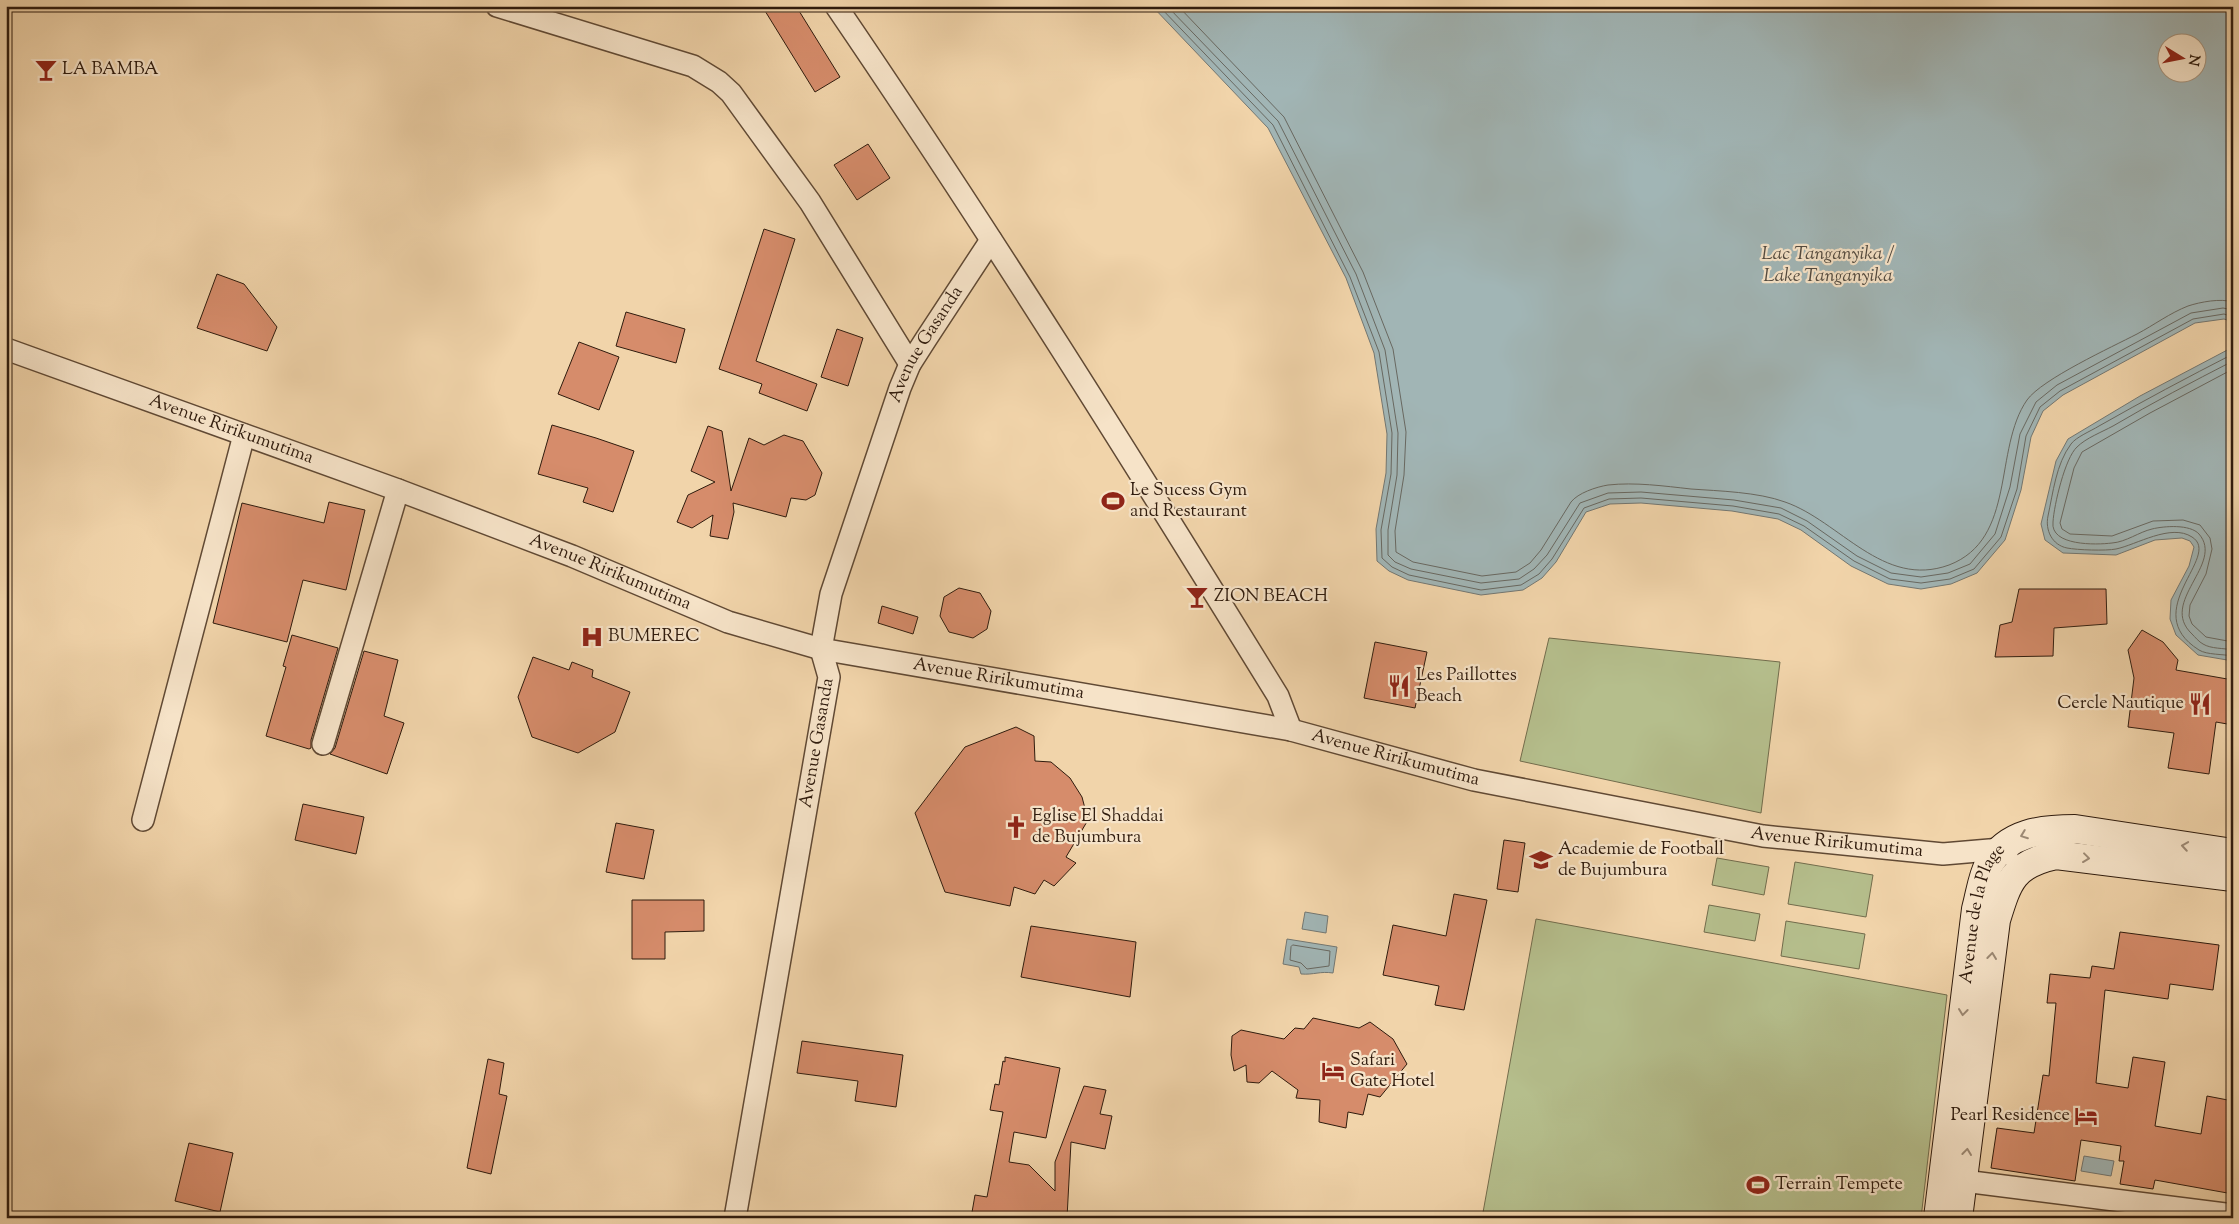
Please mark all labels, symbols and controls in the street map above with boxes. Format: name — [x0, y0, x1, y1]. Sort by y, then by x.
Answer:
north arrow — [2156, 32, 2206, 82]
text: N — [2182, 53, 2204, 67]
bar icon: LA BAMBA — [33, 57, 59, 83]
place label: LA BAMBA — [62, 57, 159, 83]
water label: Lac Tanganyika / Lake Tanganyika — [1761, 241, 1895, 290]
street label: Avenue Gasanda — [883, 281, 970, 406]
street label: Avenue Ririkumutima — [145, 388, 317, 471]
place label: Le Sucess Gym and Restaurant — [1130, 478, 1247, 525]
sports icon: Le Sucess Gym and Restaurant — [1100, 488, 1126, 514]
street label: Avenue Ririkumutima — [525, 528, 695, 618]
bar icon: ZION BEACH — [1184, 584, 1210, 610]
place label: ZION BEACH — [1214, 584, 1328, 610]
hospital icon: BUMEREC — [579, 624, 605, 650]
place label: BUMEREC — [608, 624, 700, 650]
street label: Avenue Ririkumutima — [911, 652, 1086, 707]
place label: Les Paillottes Beach — [1416, 663, 1517, 710]
restaurant icon: Les Paillottes Beach — [1386, 673, 1412, 699]
street label: Avenue Gasanda — [793, 676, 842, 810]
place label: Cercle Nautique — [2057, 691, 2184, 717]
restaurant icon: Cercle Nautique — [2187, 691, 2213, 717]
street label: Avenue Ririkumutima — [1308, 723, 1481, 794]
place label: Eglise El Shaddai de Bujumbura — [1032, 804, 1164, 851]
church icon: Eglise El Shaddai de Bujumbura — [1003, 814, 1029, 840]
street label: Avenue Ririkumutima — [1748, 821, 1924, 865]
one-way arrow — [2020, 829, 2029, 839]
place label: Academie de Football de Bujumbura — [1558, 837, 1724, 884]
street label: Avenue de la Plage — [1954, 838, 2012, 985]
one-way arrow — [2180, 841, 2189, 851]
school or university icon: Academie de Football de Bujumbura — [1528, 847, 1554, 873]
one-way arrow — [2081, 853, 2090, 863]
one-way arrow — [1986, 952, 1997, 960]
one-way arrow — [1958, 1009, 1969, 1017]
place label: Safari Gate Hotel — [1350, 1048, 1435, 1095]
hotel icon: Safari Gate Hotel — [1320, 1058, 1346, 1084]
place label: Pearl Residence — [1950, 1103, 2070, 1129]
hotel icon: Pearl Residence — [2073, 1103, 2099, 1129]
one-way arrow — [1961, 1148, 1972, 1156]
sports icon: Terrain Tempete — [1745, 1172, 1771, 1198]
place label: Terrain Tempete — [1775, 1172, 1903, 1198]

